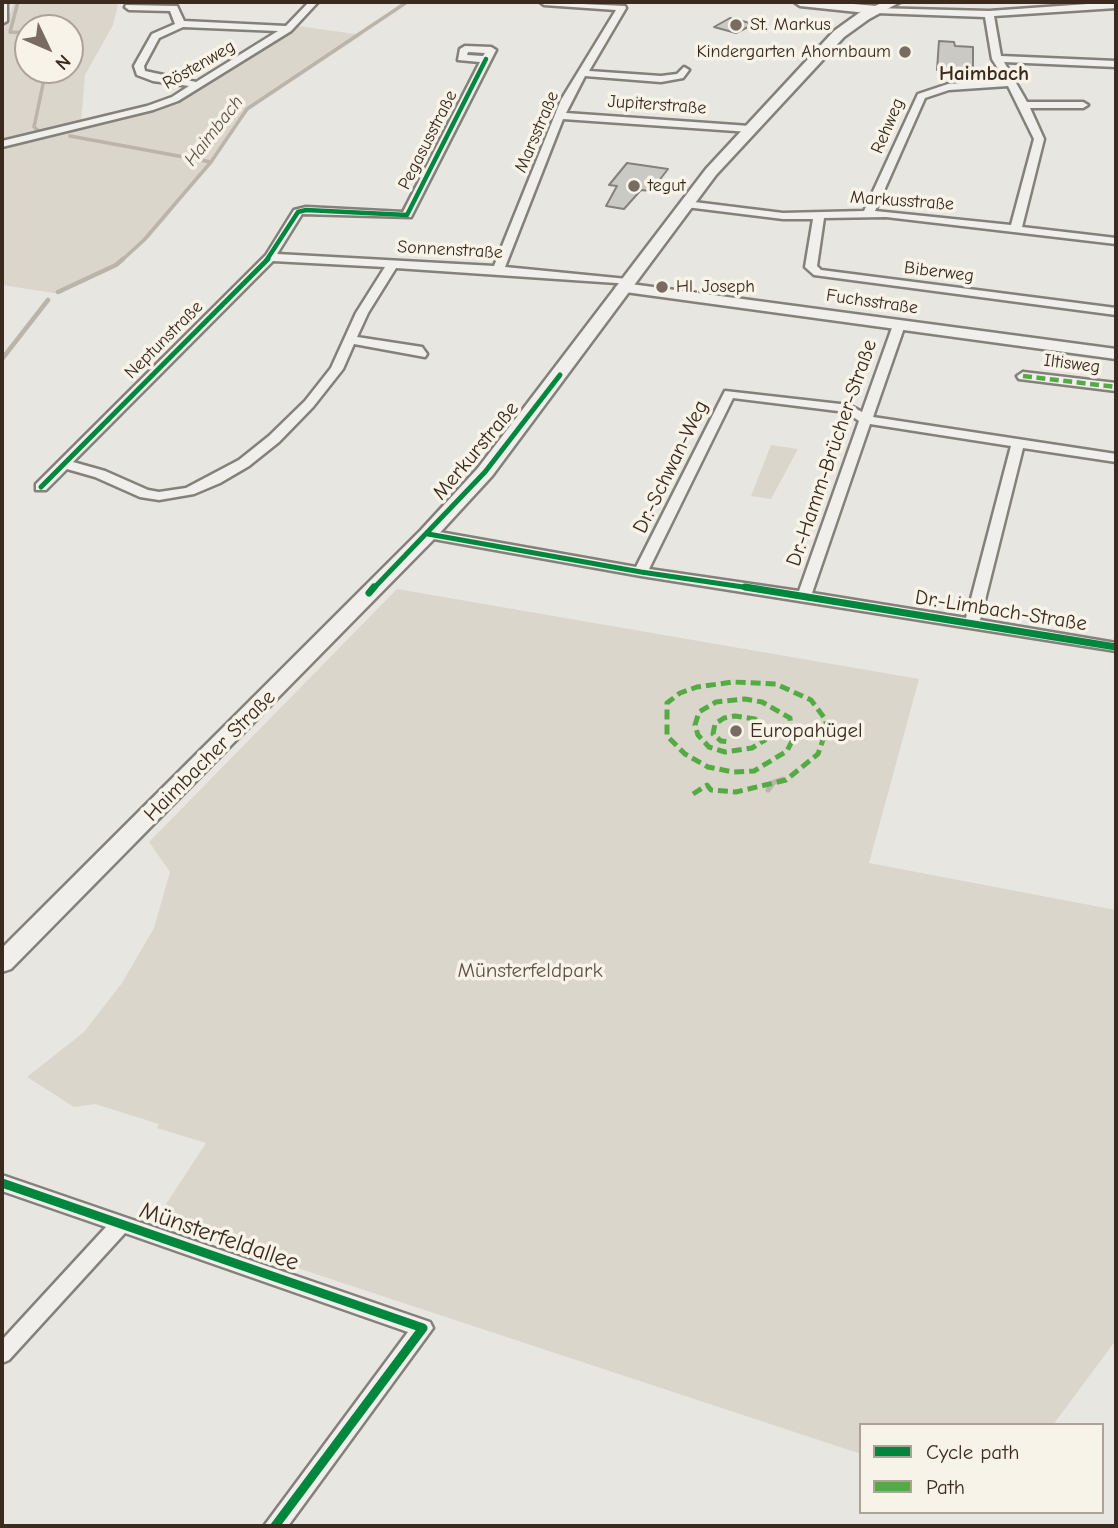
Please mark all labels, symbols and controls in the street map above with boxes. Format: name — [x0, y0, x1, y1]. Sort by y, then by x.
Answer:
north arrow — [14, 14, 84, 84]
place label: St. Markus — [750, 14, 831, 36]
marker: St. Markus — [728, 17, 744, 33]
street label: Röstenweg — [159, 36, 239, 94]
place label: Kindergarten Ahornbaum — [696, 41, 891, 63]
marker: Kindergarten Ahornbaum — [897, 44, 913, 60]
text: N — [50, 50, 75, 74]
district label: Haimbach — [939, 61, 1029, 87]
street label: Pegasusstraße — [394, 87, 462, 193]
street label: Marsstraße — [510, 88, 564, 176]
water label: Haimbach — [179, 91, 249, 171]
street label: Jupiterstraße — [607, 91, 707, 119]
street label: Rehweg — [867, 95, 909, 157]
place label: tegut — [648, 175, 686, 197]
marker: tegut — [626, 178, 642, 194]
street label: Markusstraße — [849, 187, 955, 215]
street label: Sonnenstraße — [397, 236, 503, 264]
street label: Biberweg — [903, 257, 975, 287]
place label: Hl. Joseph — [676, 276, 755, 298]
marker: Hl. Joseph — [654, 279, 670, 295]
street label: Fuchsstraße — [825, 285, 919, 319]
street label: Neptunstraße — [120, 296, 208, 384]
street label: Dr.-Hamm-Brücher-Straße — [781, 336, 883, 570]
street label: Iltisweg — [1043, 350, 1101, 378]
street label: Dr.-Schwan-Weg — [628, 396, 714, 538]
street label: Merkurstraße — [428, 397, 524, 505]
street label: Dr.-Limbach-Straße — [913, 585, 1089, 637]
street label: Haimbacher Straße — [139, 685, 281, 827]
place label: Europahügel — [750, 718, 863, 744]
marker: Europahügel — [728, 723, 744, 739]
park label: Münsterfeldpark — [457, 958, 603, 984]
street label: Münsterfeldallee — [136, 1196, 302, 1278]
legend — [859, 1423, 1104, 1514]
text: Cycle path — [926, 1440, 1019, 1464]
text: Path — [926, 1475, 965, 1499]

